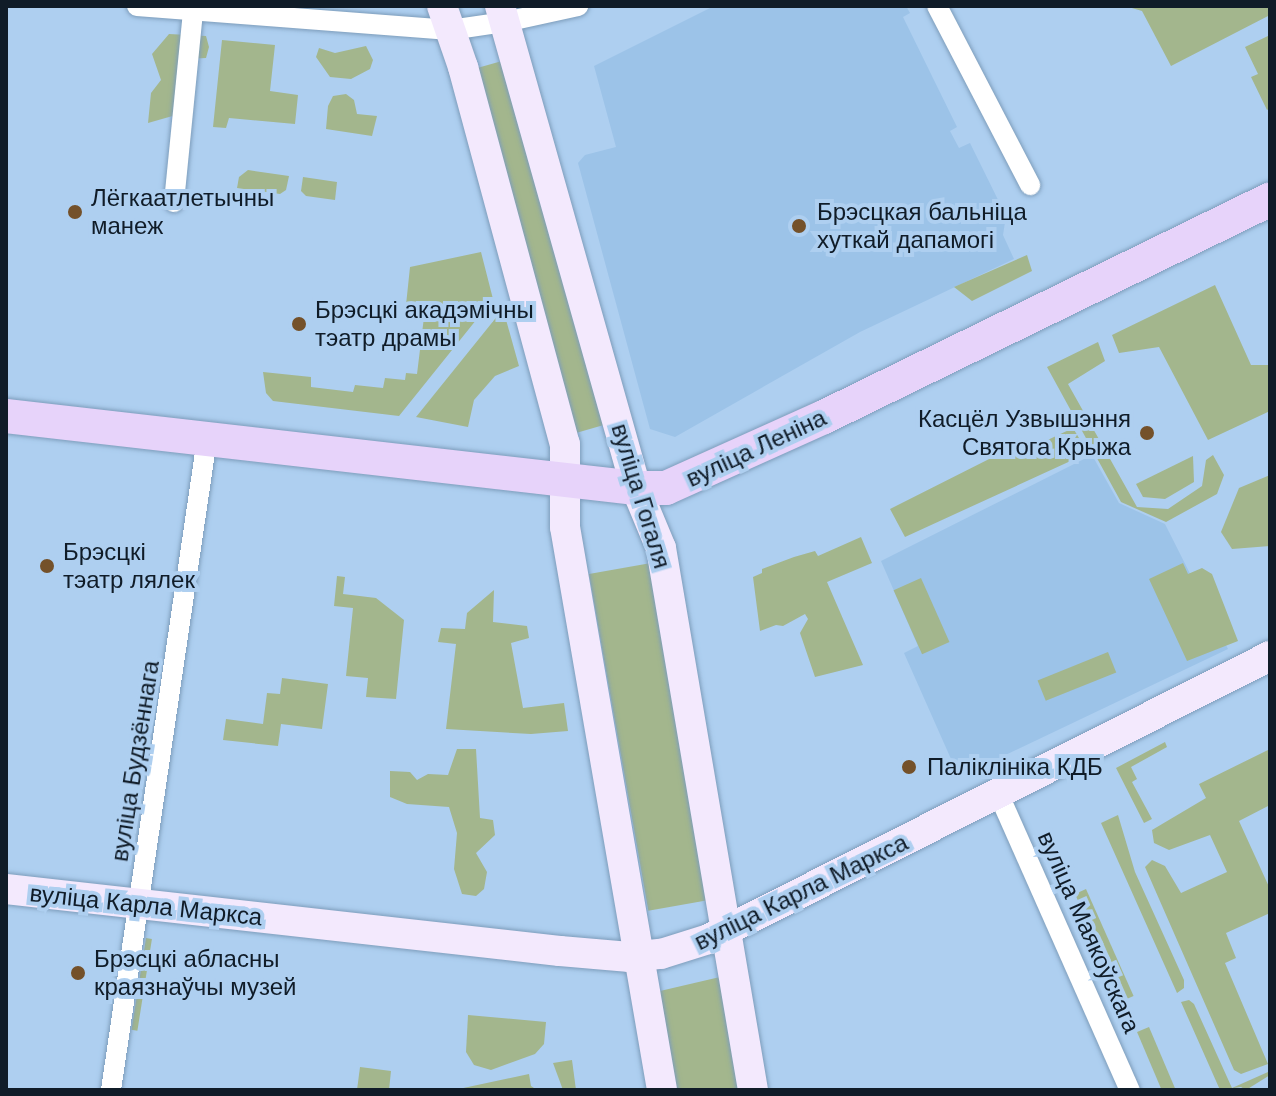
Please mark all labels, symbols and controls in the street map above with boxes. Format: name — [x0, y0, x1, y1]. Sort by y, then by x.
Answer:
place label: Лёгкаатлетычны манеж — [91, 184, 274, 240]
place label: Брэсцкая бальніца хуткай дапамогі — [817, 198, 1027, 254]
marker: Лёгкаатлетычны манеж — [66, 203, 84, 221]
marker: Брэсцкая бальніца хуткай дапамогі — [788, 215, 810, 237]
place label: Брэсцкі акадэмічны тэатр драмы — [315, 296, 534, 352]
marker: Брэсцкі акадэмічны тэатр драмы — [290, 315, 308, 333]
street label: вуліца Леніна — [681, 403, 831, 493]
place label: Касцёл Узвышэння Святога Крыжа — [918, 405, 1131, 461]
street label: вуліца Гогаля — [605, 420, 677, 572]
marker: Касцёл Узвышэння Святога Крыжа — [1138, 424, 1156, 442]
place label: Брэсцкі тэатр лялек — [63, 538, 195, 594]
marker: Брэсцкі тэатр лялек — [38, 557, 56, 575]
street label: вуліца Будзённага — [105, 658, 165, 864]
place label: Паліклініка КДБ — [927, 753, 1103, 781]
marker: Паліклініка КДБ — [898, 756, 920, 778]
street label: вуліца Маякоўскага — [1032, 827, 1146, 1037]
street label: вуліца Карла Маркса — [690, 828, 912, 956]
street label: вуліца Карла Маркса — [28, 878, 264, 932]
place label: Брэсцкі абласны краязнаўчы музей — [94, 945, 296, 1001]
marker: Брэсцкі абласны краязнаўчы музей — [69, 964, 87, 982]

